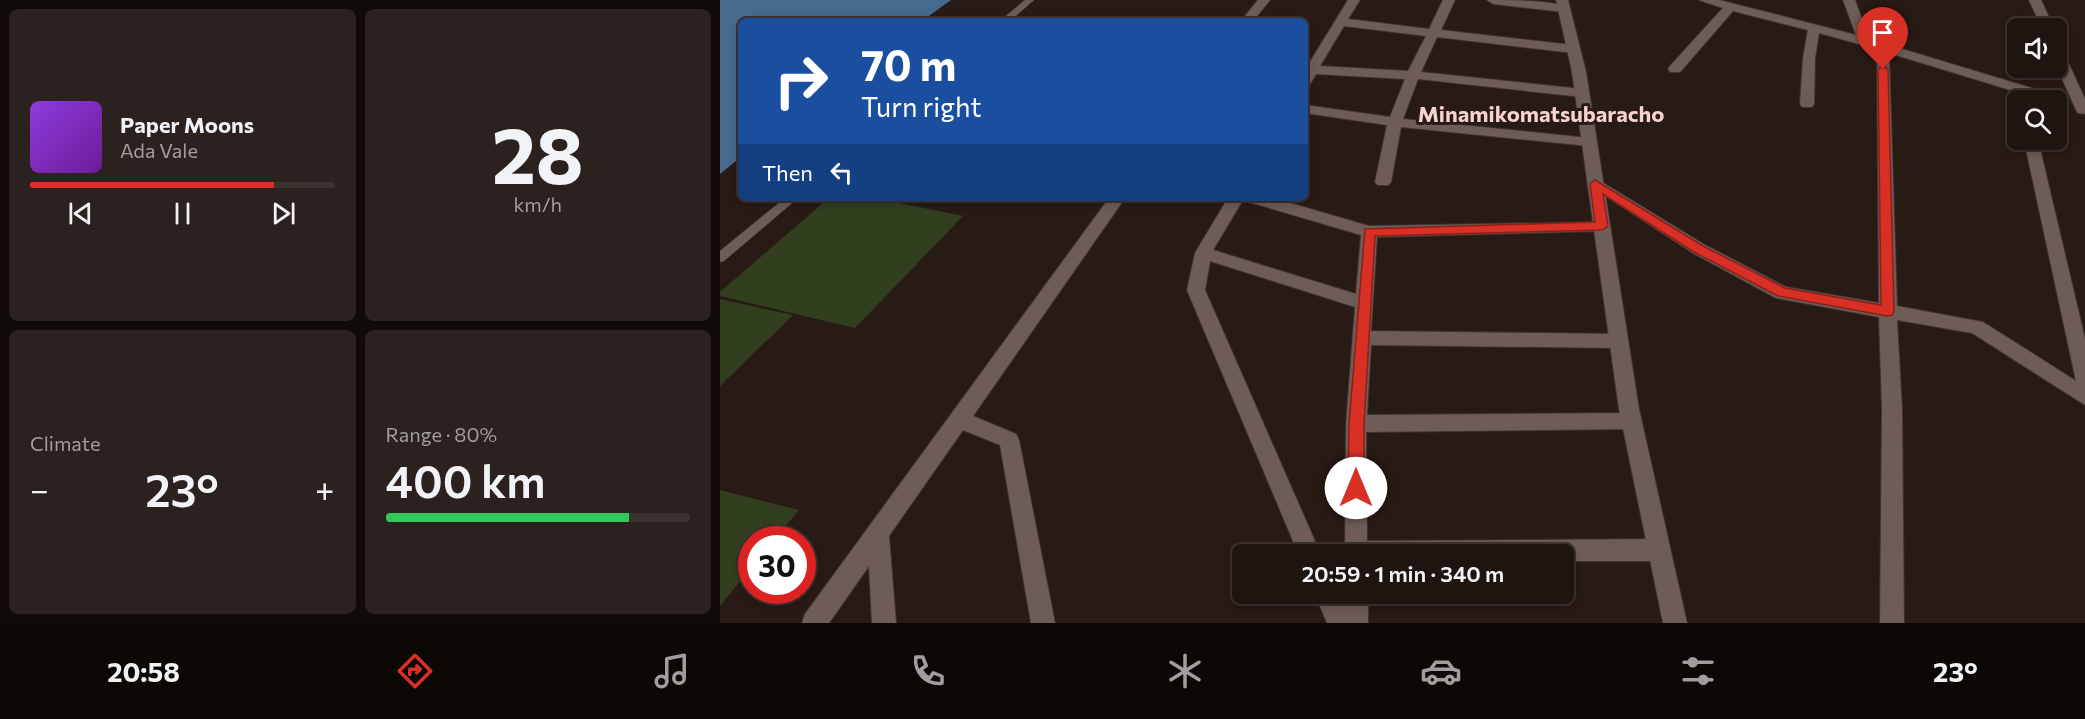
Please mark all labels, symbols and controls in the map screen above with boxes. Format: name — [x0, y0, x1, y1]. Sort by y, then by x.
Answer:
pin — [1857, 7, 1908, 69]
icon: arrive — [1866, 16, 1899, 49]
map controls — [2007, 18, 2067, 150]
button: sound — [2007, 18, 2067, 78]
text: 70 m — [861, 38, 956, 90]
icon: right — [762, 42, 840, 120]
text: Turn right — [861, 90, 981, 123]
button: search — [2007, 90, 2067, 150]
district label: Minamikomatsubaracho — [1418, 100, 1664, 127]
text: 28 — [492, 105, 584, 200]
text: Paper Moons — [120, 111, 254, 138]
text: Ada Vale — [120, 138, 198, 162]
icon: left — [825, 156, 858, 189]
text: Then — [762, 159, 813, 186]
text: km/h — [513, 192, 562, 216]
icon: previous — [64, 197, 97, 230]
icon: pause — [166, 197, 199, 230]
icon: next — [267, 197, 300, 230]
text: Range · 80% — [386, 422, 497, 446]
text: Climate — [30, 431, 100, 455]
text: 400 km — [386, 452, 546, 507]
position arrow — [1324, 456, 1388, 520]
text: 23° — [145, 461, 219, 516]
text: − — [30, 468, 49, 509]
text: + — [315, 468, 334, 509]
speed limit sign: 30 — [738, 526, 816, 604]
text: 20:59 · 1 min · 340 m — [1302, 560, 1504, 587]
icon: directions — [394, 650, 436, 692]
icon: music — [651, 650, 693, 692]
icon: phone — [907, 650, 949, 692]
icon: climate — [1164, 650, 1206, 692]
icon: car — [1420, 650, 1462, 692]
icon: filters — [1677, 650, 1719, 692]
text: 20:58 — [107, 655, 180, 688]
text: 23° — [1933, 655, 1978, 688]

